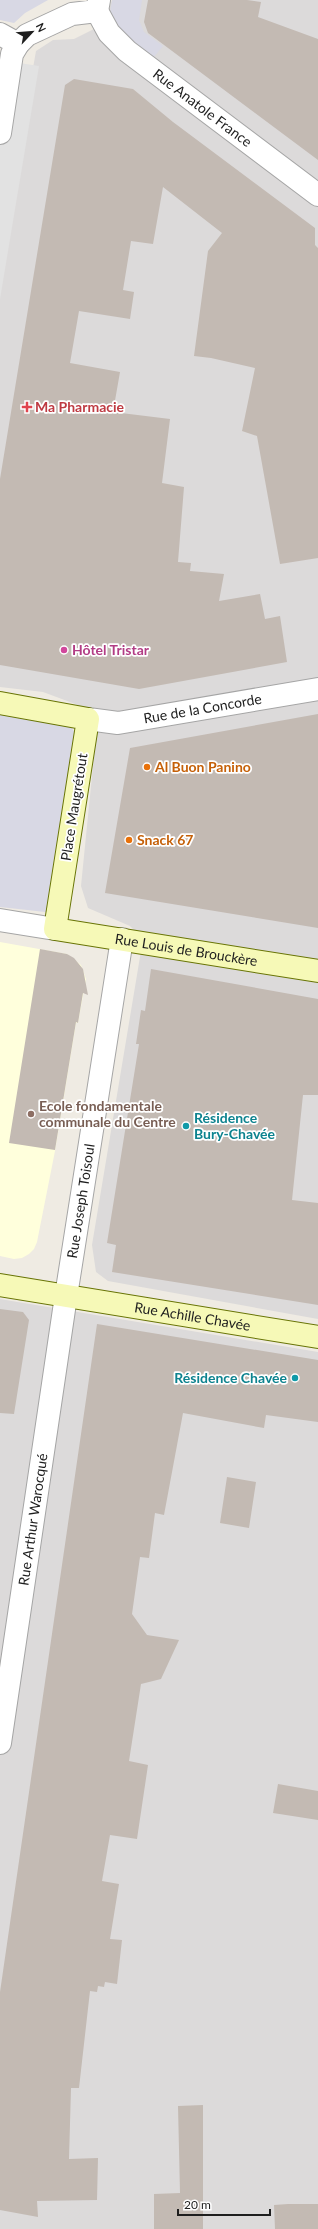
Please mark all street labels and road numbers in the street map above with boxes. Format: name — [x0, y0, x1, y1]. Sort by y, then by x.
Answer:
street label: Rue Anatole France — [150, 65, 255, 150]
street label: Rue de la Concorde — [142, 690, 263, 727]
street label: Place Maugrétout — [57, 752, 90, 862]
street label: Rue Louis de Brouckère — [114, 930, 259, 969]
street label: Rue Joseph Toisoul — [63, 1142, 98, 1259]
street label: Rue Achille Chavée — [133, 1298, 252, 1334]
street label: Rue Arthur Warocqué — [14, 1452, 51, 1587]

